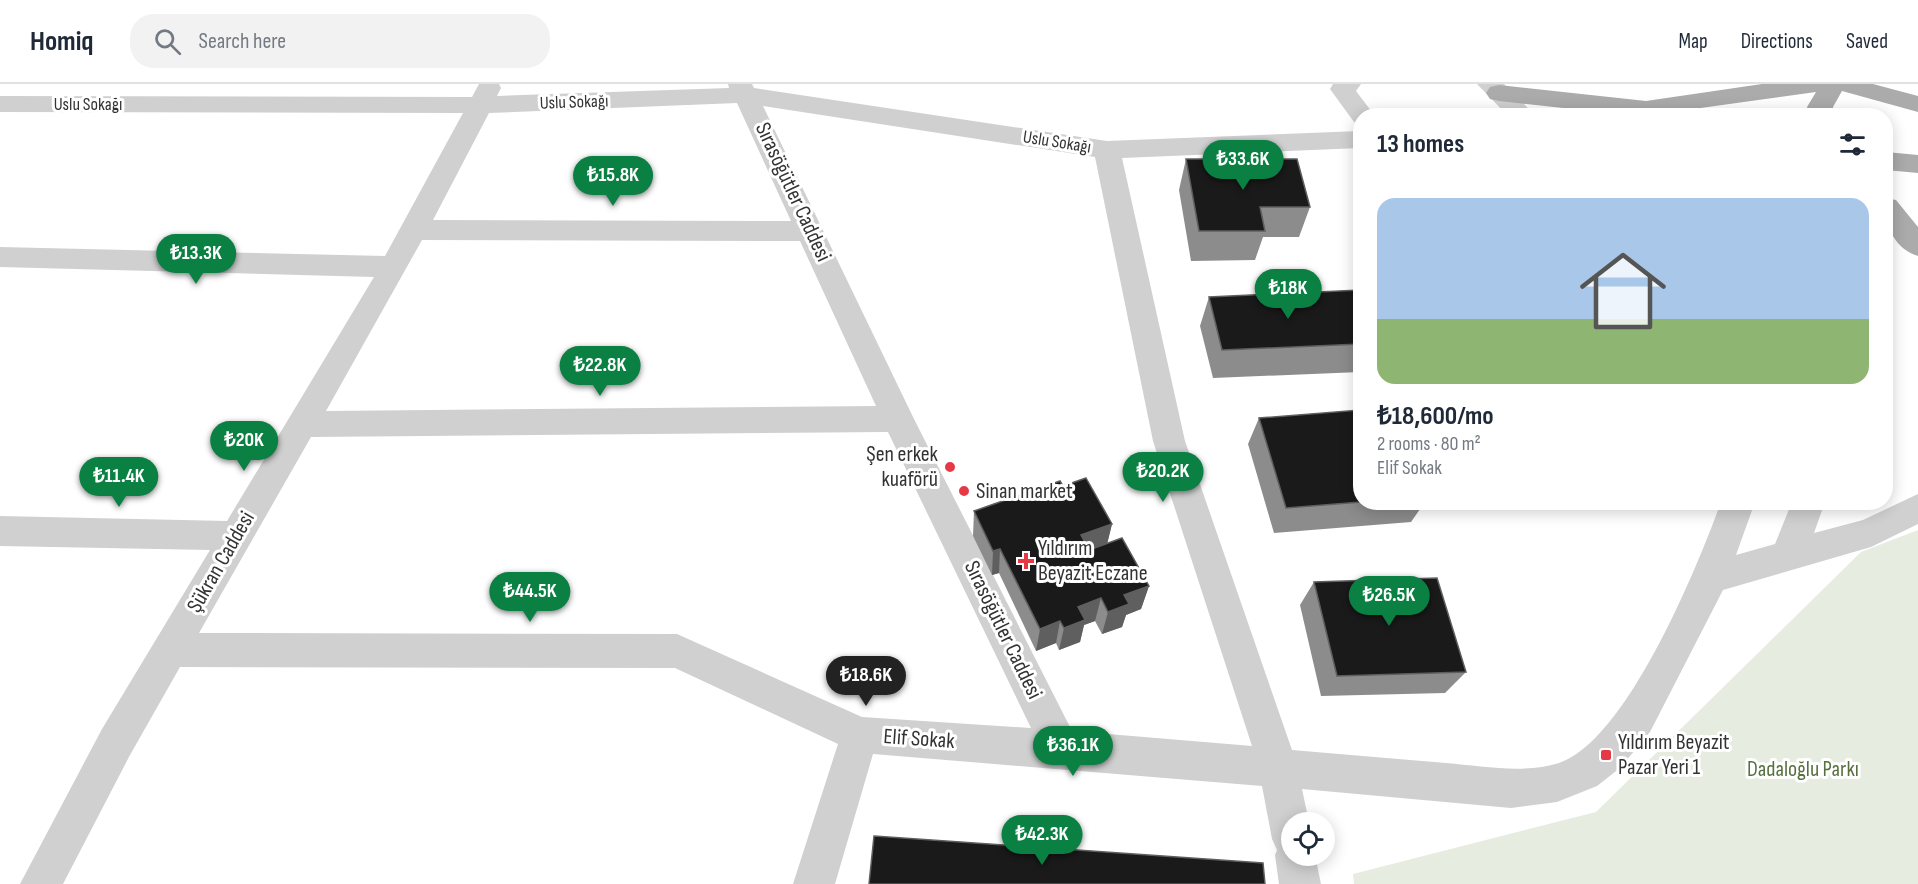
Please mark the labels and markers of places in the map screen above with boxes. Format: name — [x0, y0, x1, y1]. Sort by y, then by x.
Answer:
pin: ₺33.6K — [1194, 140, 1292, 191]
pin: ₺15.8K — [564, 156, 662, 207]
pin: ₺13.3K — [147, 234, 245, 285]
pin: ₺18K — [1252, 269, 1324, 320]
pin: ₺22.8K — [551, 346, 649, 397]
pin: ₺20K — [208, 421, 280, 472]
place label: Şen erkek kuaförü — [866, 441, 939, 493]
pin: ₺20.2K — [1114, 452, 1212, 503]
pin: ₺11.4K — [70, 457, 168, 508]
marker: Şen erkek kuaförü — [943, 460, 957, 474]
place label: Sinan market — [976, 478, 1073, 505]
marker: Sinan market — [957, 484, 971, 498]
place label: Yıldırım Beyazit Eczane — [1038, 535, 1148, 587]
marker: Yıldırım Beyazit Eczane — [1019, 554, 1033, 568]
pin: ₺44.5K — [481, 572, 579, 623]
pin: ₺26.5K — [1340, 576, 1438, 627]
pin: ₺18.6K — [817, 656, 915, 707]
pin: ₺36.1K — [1024, 726, 1122, 777]
place label: Yıldırım Beyazit Pazar Yeri 1 — [1618, 729, 1730, 781]
marker: Yıldırım Beyazit Pazar Yeri 1 — [1599, 748, 1613, 762]
pin: ₺42.3K — [993, 815, 1091, 866]

